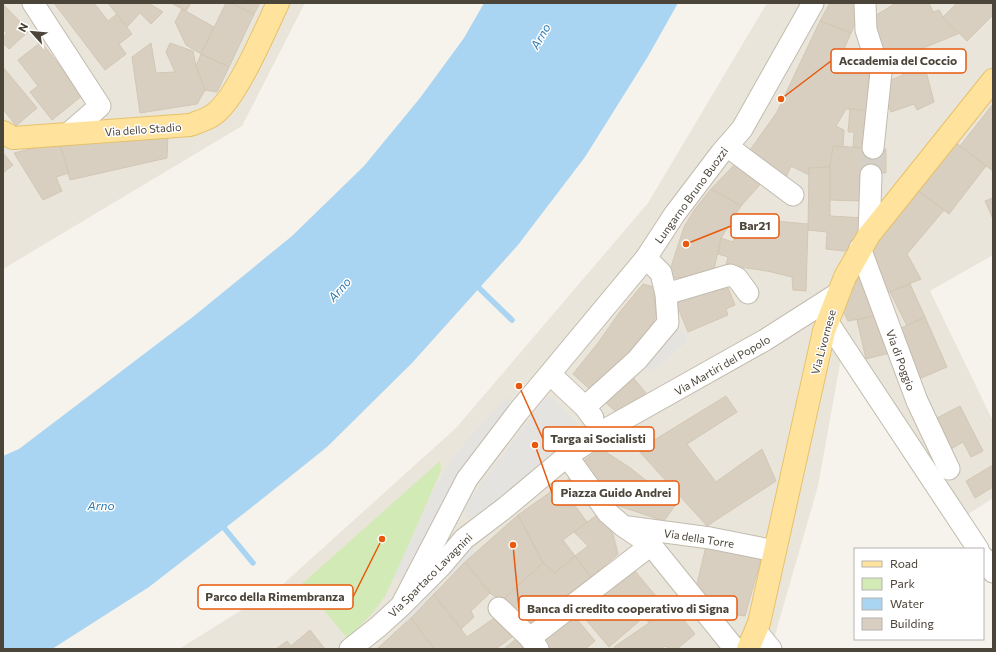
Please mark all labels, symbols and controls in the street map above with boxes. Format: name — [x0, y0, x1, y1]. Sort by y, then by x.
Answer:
north arrow — [12, 12, 52, 52]
text: N — [15, 21, 30, 34]
water label: Arno — [527, 21, 553, 52]
callout: Accademia del Coccio — [831, 49, 966, 73]
text: Accademia del Coccio — [839, 53, 957, 67]
street label: Via dello Stadio — [104, 120, 182, 138]
street label: Lungarno Bruno Buozzi — [652, 144, 730, 246]
callout: Bar21 — [731, 214, 779, 238]
text: Bar21 — [739, 218, 771, 232]
water label: Arno — [324, 274, 353, 305]
street label: Via Livornese — [808, 308, 838, 376]
street label: Via di Poggio — [884, 328, 918, 393]
street label: Via Martiri del Popolo — [672, 332, 772, 398]
callout: Targa ai Socialisti — [543, 427, 654, 451]
text: Targa ai Socialisti — [550, 431, 646, 445]
callout: Piazza Guido Andrei — [552, 481, 679, 505]
text: Piazza Guido Andrei — [561, 485, 671, 499]
water label: Arno — [86, 498, 115, 512]
street label: Via della Torre — [663, 526, 735, 550]
street label: Via Spartaco Lavagnini — [385, 530, 475, 620]
legend — [854, 548, 984, 640]
text: Road — [890, 556, 918, 570]
text: Park — [890, 576, 916, 590]
callout: Parco della Rimembranza — [198, 585, 353, 609]
text: Parco della Rimembranza — [205, 589, 345, 603]
callout: Banca di credito cooperativo di Signa — [519, 596, 737, 620]
text: Water — [890, 596, 924, 610]
text: Banca di credito cooperativo di Signa — [527, 601, 729, 615]
text: Building — [890, 616, 934, 630]

